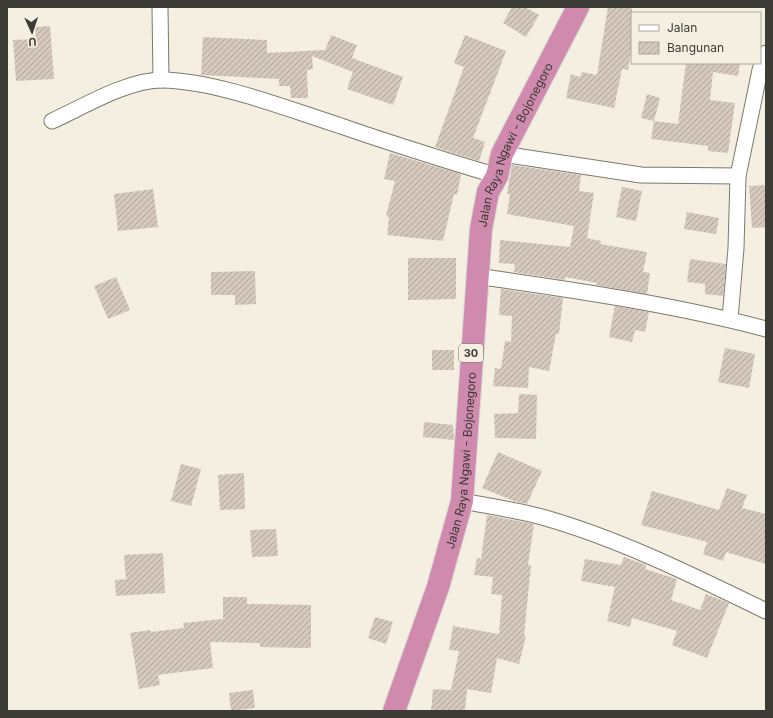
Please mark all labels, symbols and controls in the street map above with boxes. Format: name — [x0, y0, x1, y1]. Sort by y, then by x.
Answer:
north arrow — [12, 12, 52, 52]
legend — [631, 12, 761, 64]
text: Jalan — [667, 20, 697, 35]
text: U — [28, 35, 37, 49]
text: Bangunan — [667, 40, 724, 55]
street label: Jalan Raya Ngawi - Bojonegoro — [474, 60, 556, 228]
road number: 30 — [459, 344, 483, 362]
street label: Jalan Raya Ngawi - Bojonegoro — [442, 371, 478, 550]

